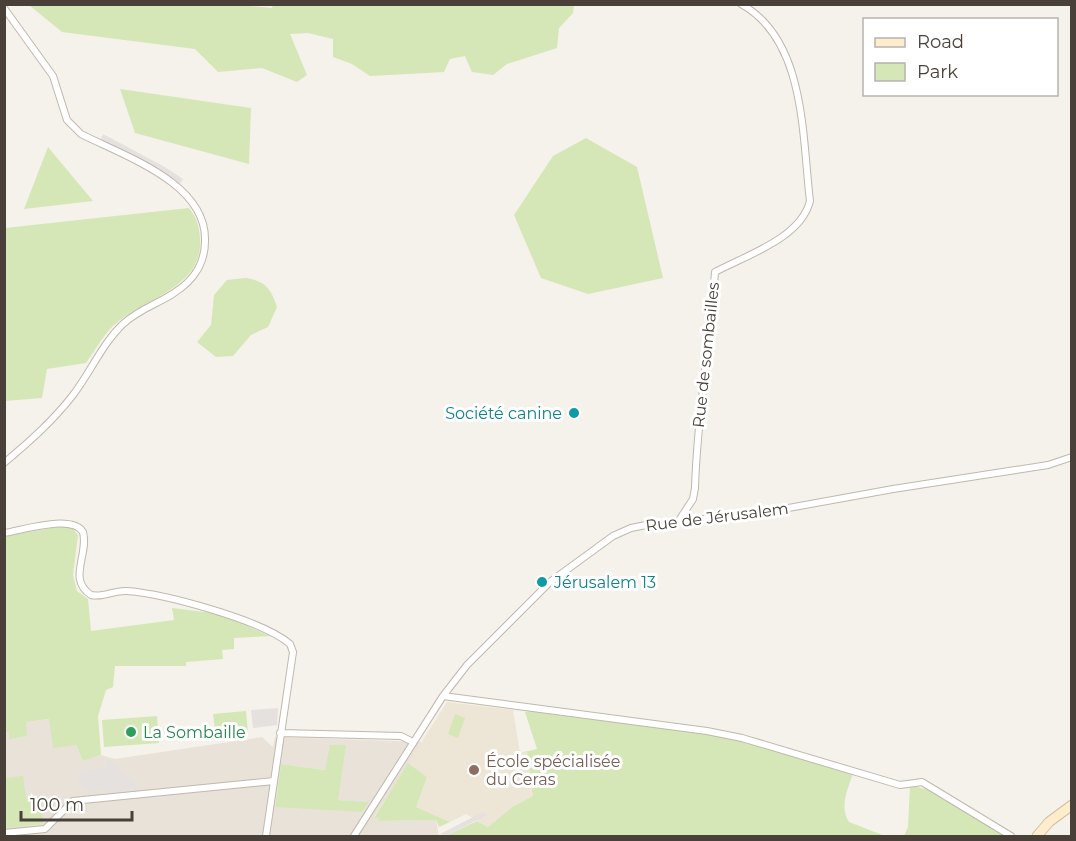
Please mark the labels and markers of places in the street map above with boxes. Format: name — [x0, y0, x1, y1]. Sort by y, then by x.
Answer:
place label: Société canine — [445, 404, 562, 423]
marker: Société canine — [567, 406, 581, 420]
place label: Jérusalem 13 — [553, 573, 656, 592]
marker: Jérusalem 13 — [535, 575, 549, 589]
place label: La Sombaille — [143, 723, 246, 742]
marker: La Sombaille — [124, 725, 138, 739]
place label: École spécialisée du Ceras — [486, 752, 620, 789]
marker: École spécialisée du Ceras — [467, 763, 481, 777]

